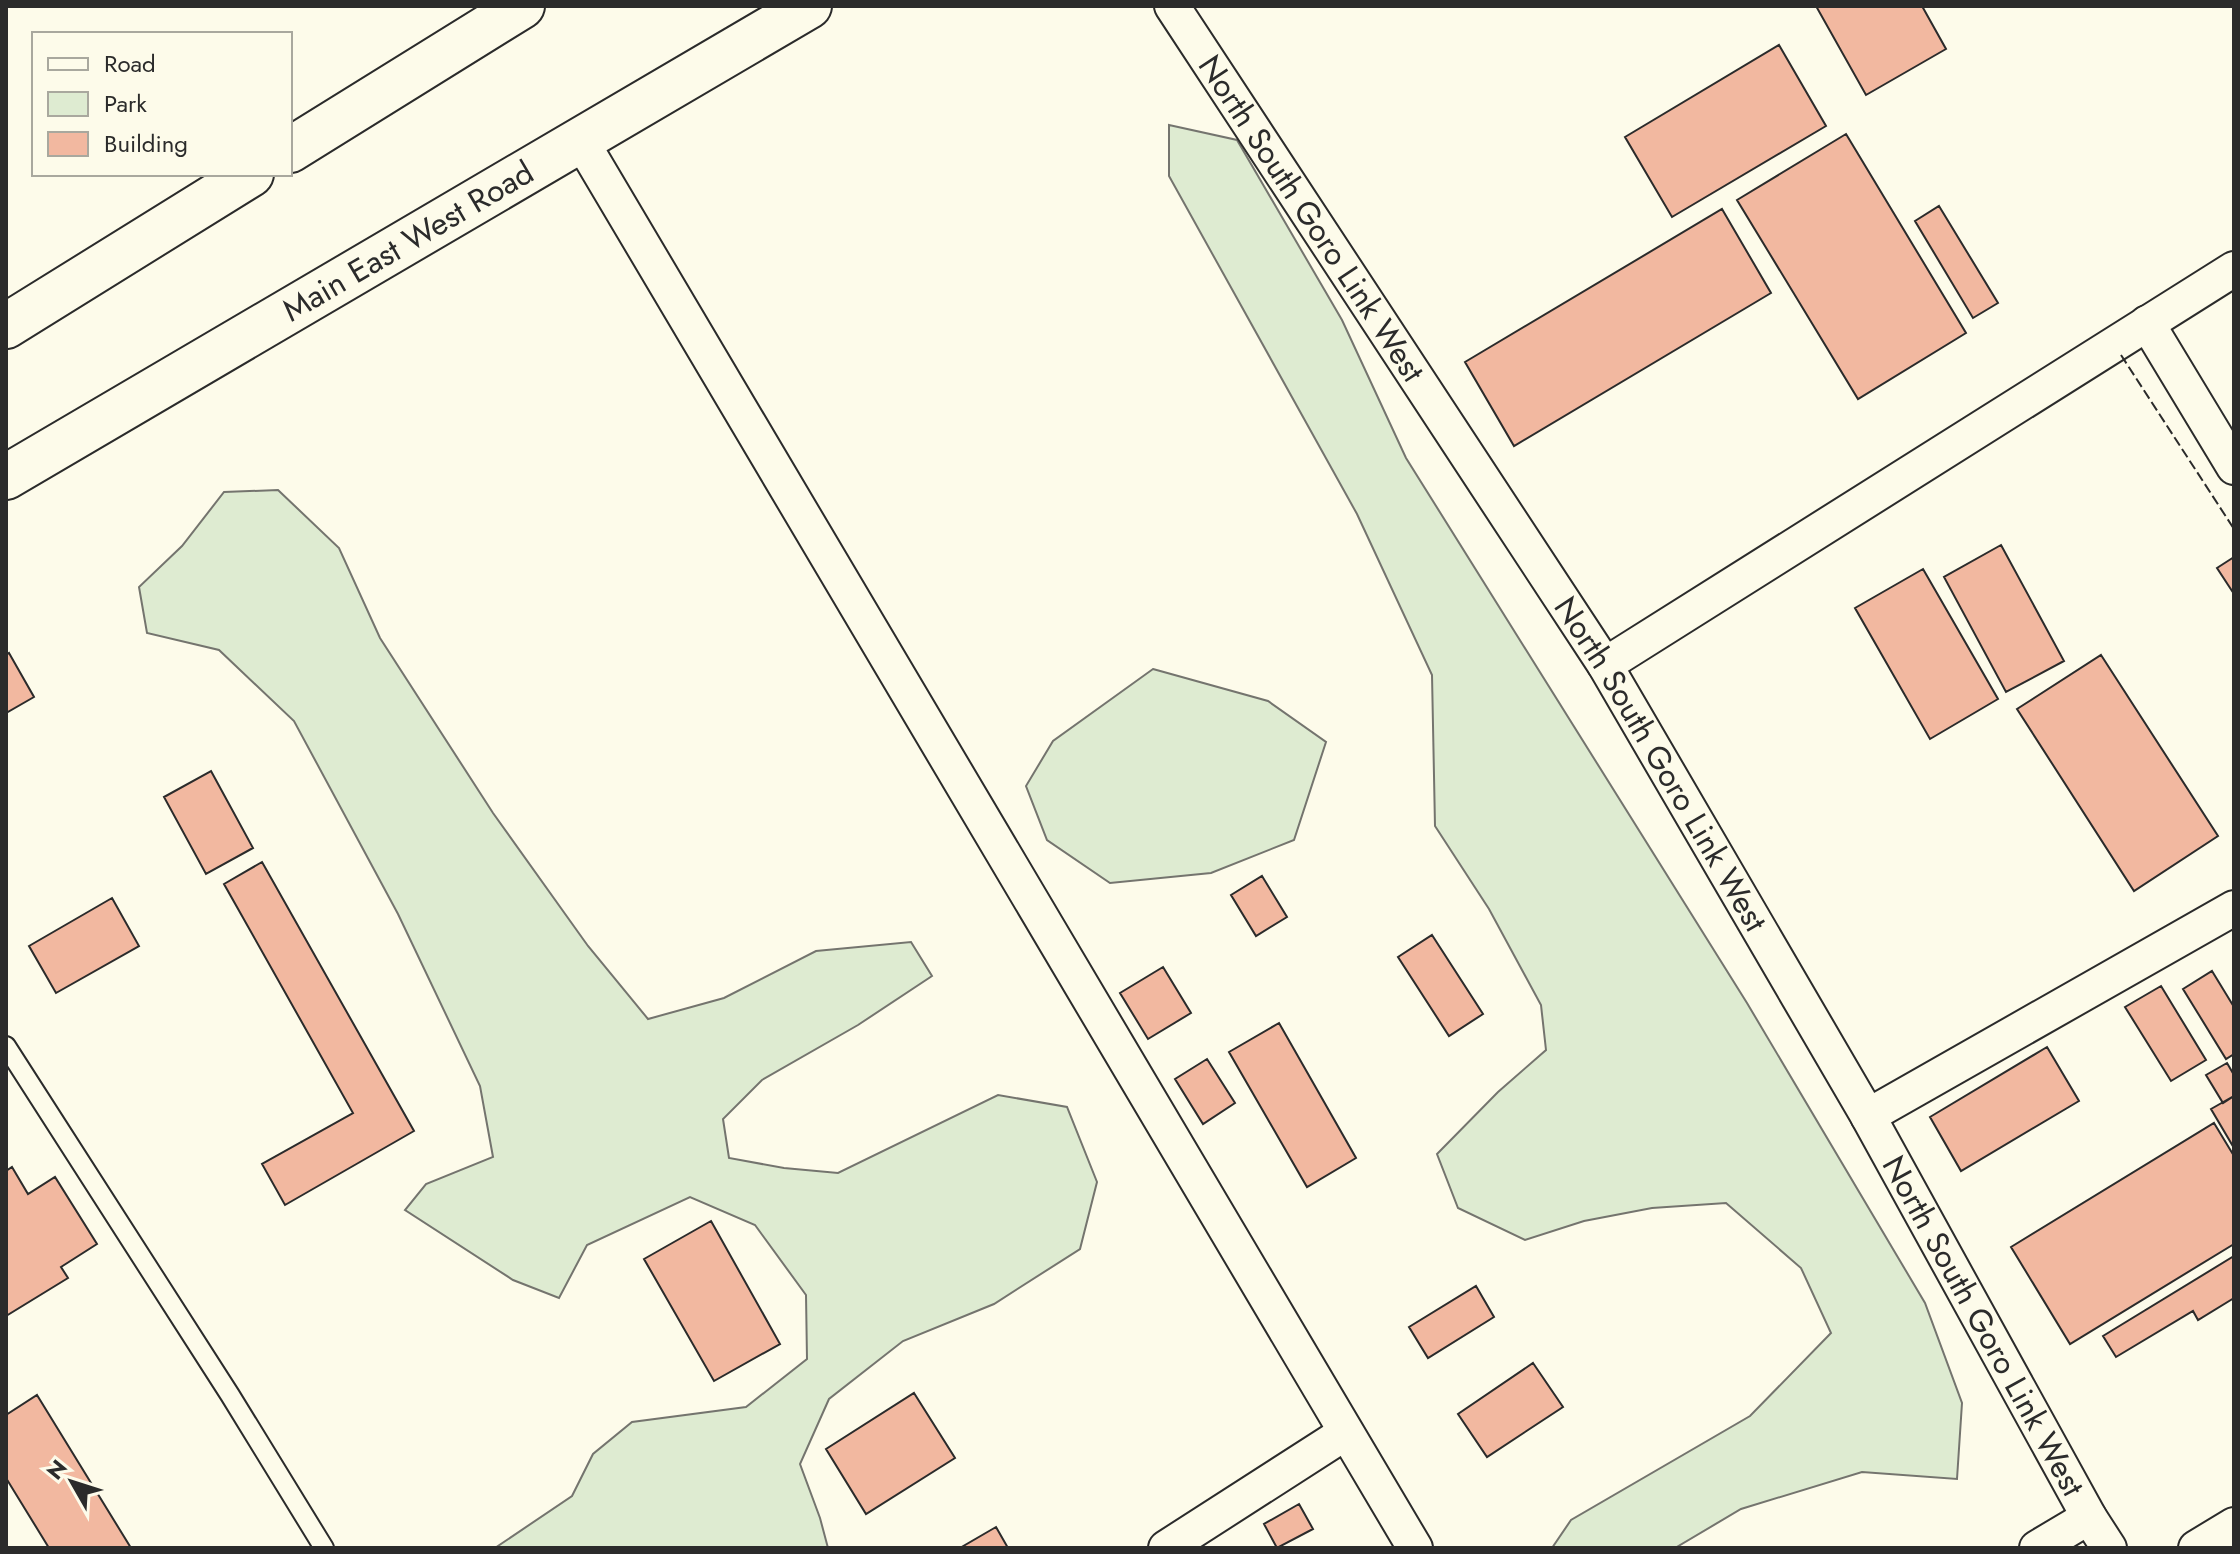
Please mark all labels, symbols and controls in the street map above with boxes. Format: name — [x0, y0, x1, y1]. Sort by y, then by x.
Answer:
legend — [32, 32, 292, 176]
text: Road — [104, 46, 156, 81]
street label: North South Goro Link West — [1187, 46, 1436, 391]
text: Park — [104, 86, 147, 121]
text: Building — [104, 126, 188, 161]
street label: Main East West Road — [274, 150, 542, 333]
street label: North South Goro Link West — [1543, 587, 1779, 940]
street label: North South Goro Link West — [1871, 1147, 2096, 1505]
north arrow — [32, 1442, 112, 1522]
text: N — [39, 1453, 74, 1486]

